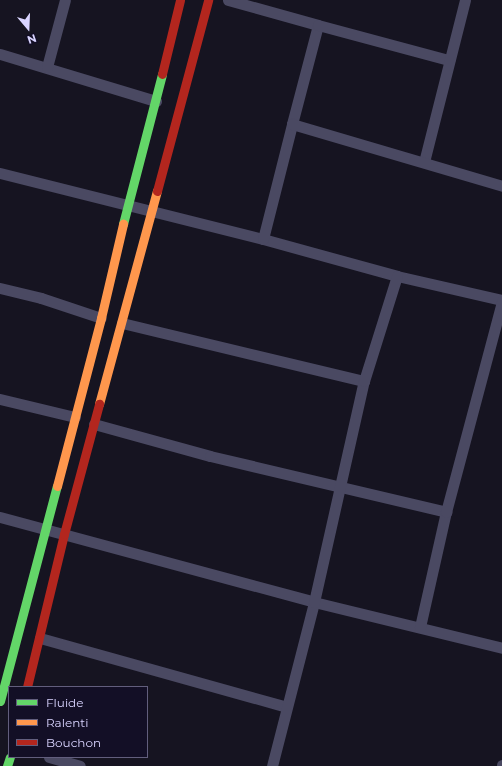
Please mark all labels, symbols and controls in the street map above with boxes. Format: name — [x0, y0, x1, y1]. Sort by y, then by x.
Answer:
north arrow — [8, 8, 48, 48]
text: N — [25, 31, 38, 47]
legend — [8, 686, 148, 758]
text: Fluide — [46, 695, 84, 710]
text: Ralenti — [46, 715, 88, 730]
text: Bouchon — [46, 735, 101, 750]

